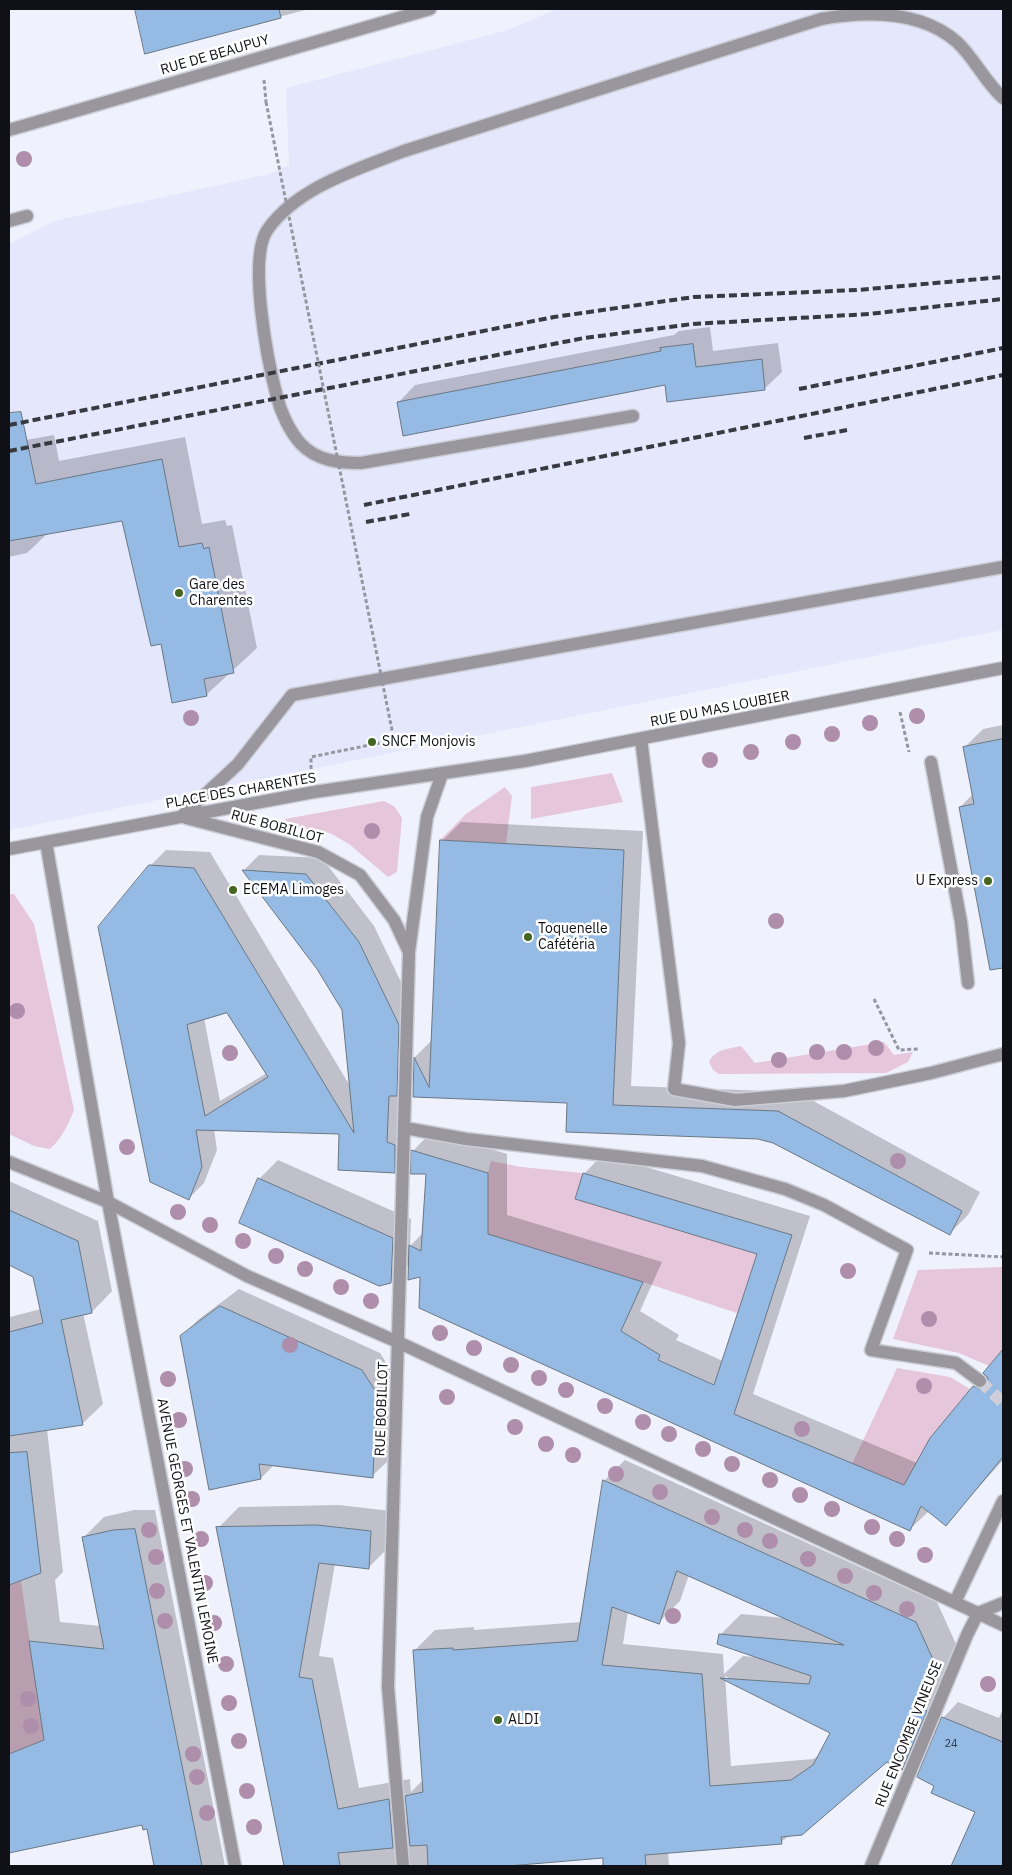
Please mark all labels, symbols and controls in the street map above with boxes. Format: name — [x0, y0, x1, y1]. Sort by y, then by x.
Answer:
street label: RUE DE BEAUPUY — [159, 31, 271, 79]
place label: Gare des Charentes — [189, 577, 253, 610]
marker: Gare des Charentes — [173, 587, 185, 599]
street label: RUE DU MAS LOUBIER — [649, 687, 791, 731]
place label: SNCF Monjovis — [382, 734, 475, 750]
marker: SNCF Monjovis — [366, 736, 378, 748]
street label: PLACE DES CHARENTES — [164, 769, 318, 813]
street label: RUE BOBILLOT — [229, 807, 325, 847]
place label: U Express — [916, 873, 978, 889]
marker: U Express — [982, 875, 994, 887]
place label: ECEMA Limoges — [243, 882, 344, 898]
marker: ECEMA Limoges — [227, 884, 239, 896]
place label: Toquenelle Cafétéria — [538, 921, 608, 954]
marker: Toquenelle Cafétéria — [522, 931, 534, 943]
street label: RUE BOBILLOT — [372, 1361, 392, 1457]
street label: AVENUE GEORGES ET VALENTIN LEMOINE — [153, 1397, 221, 1665]
street label: RUE ENCOMBE VINEUSE — [872, 1658, 946, 1810]
place label: ALDI — [508, 1712, 539, 1728]
marker: ALDI — [492, 1714, 504, 1726]
house number: 24 — [944, 1737, 958, 1751]

